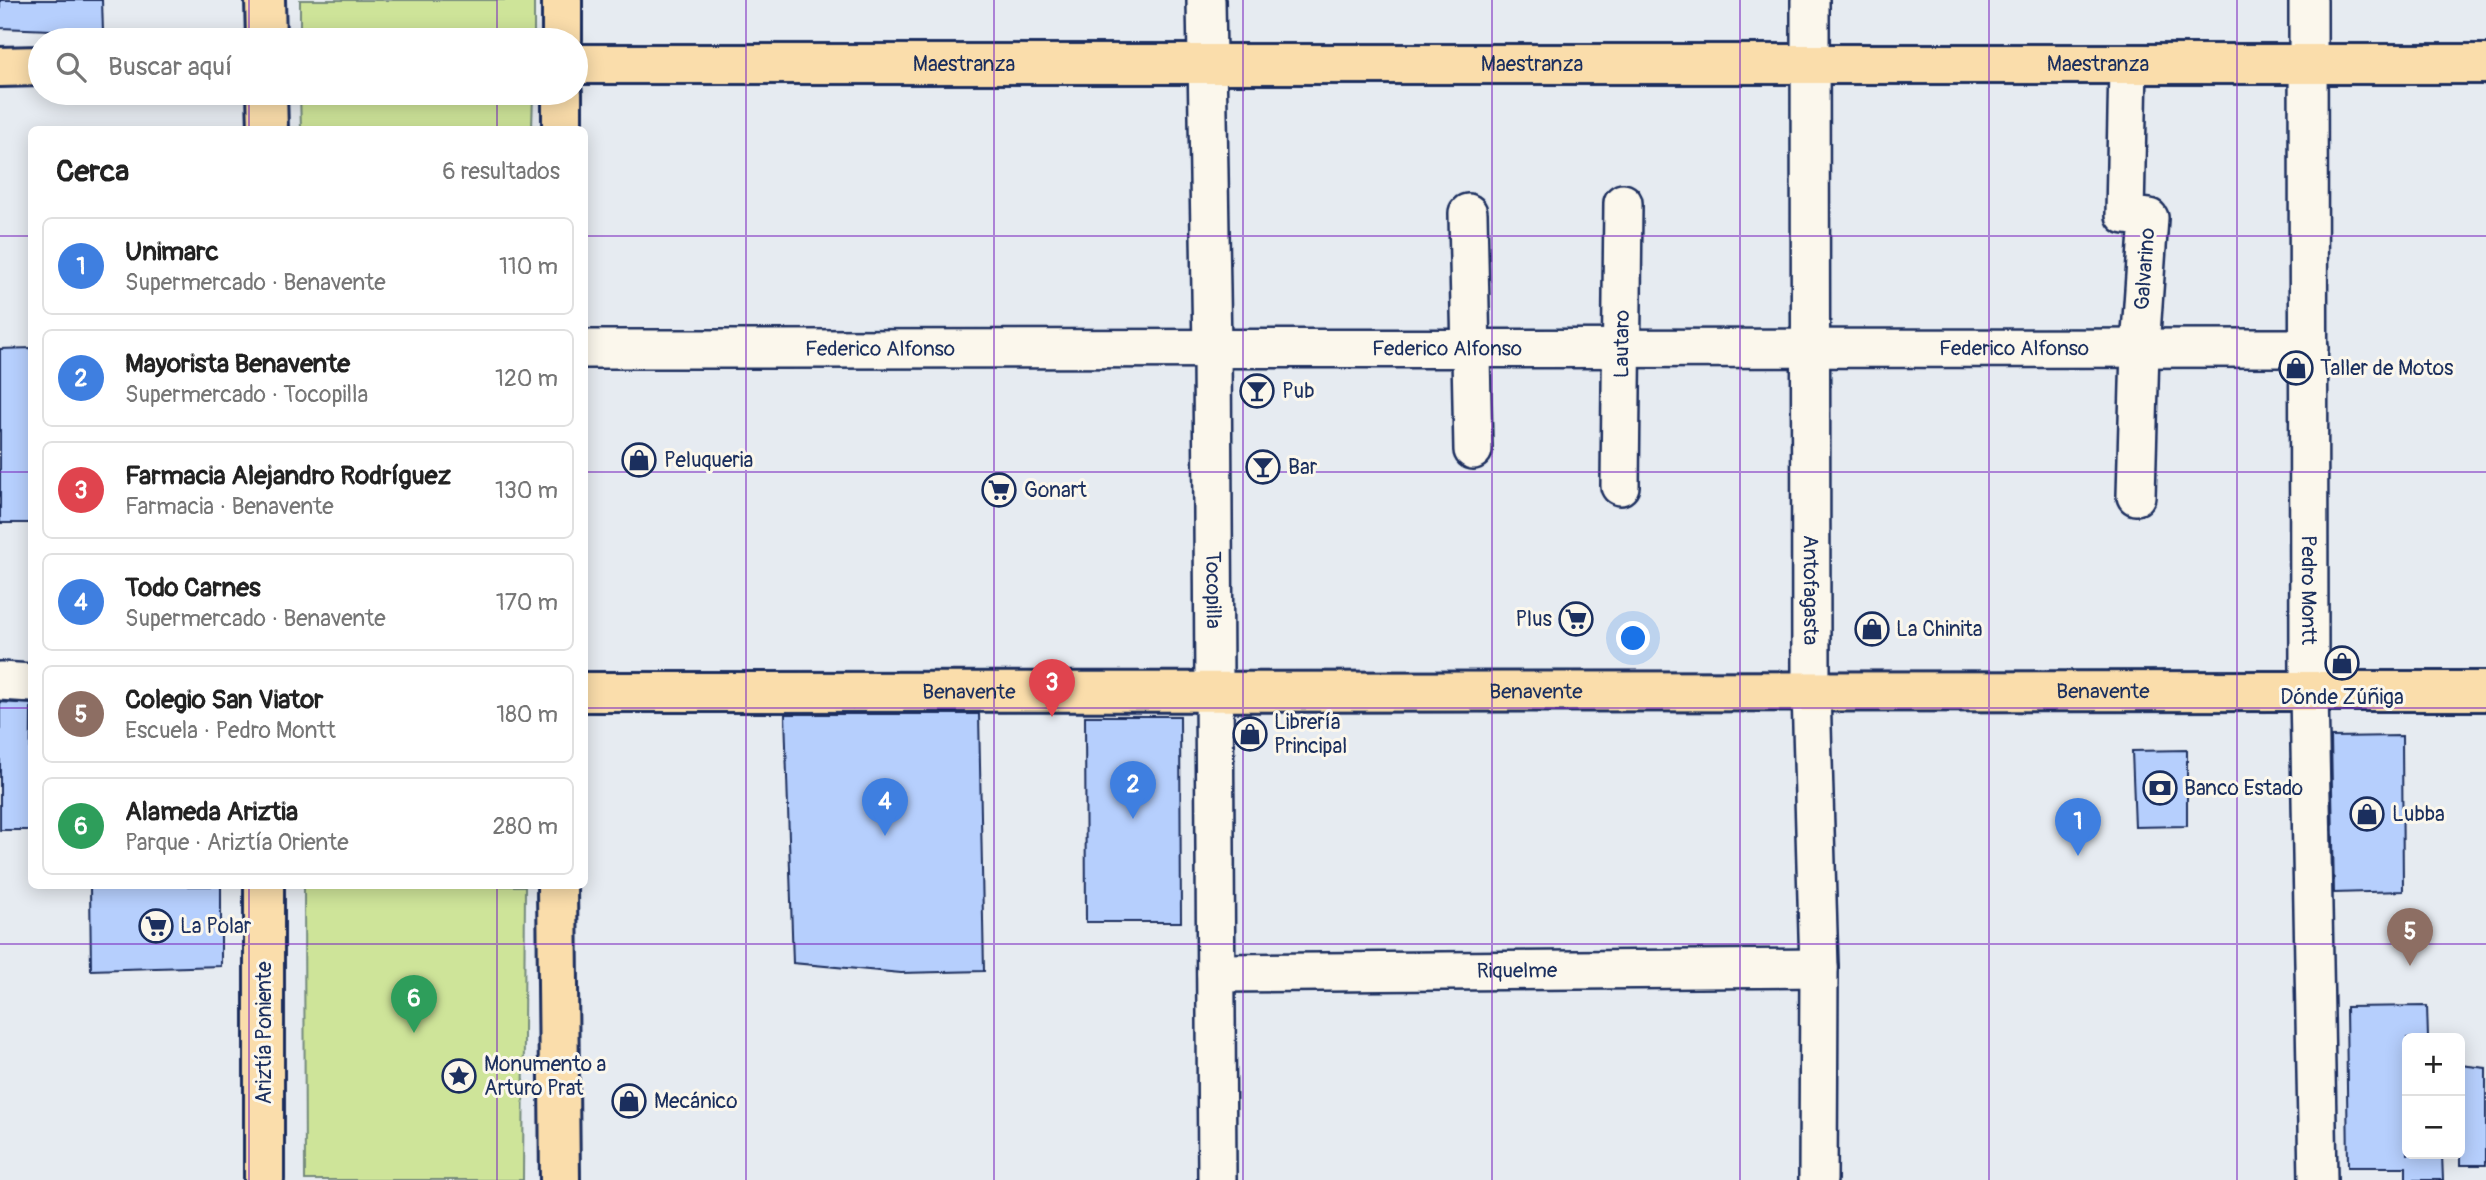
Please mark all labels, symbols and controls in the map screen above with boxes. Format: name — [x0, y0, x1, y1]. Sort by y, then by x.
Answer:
search box — [28, 28, 588, 105]
icon: search — [52, 48, 90, 86]
text: Buscar aquí — [108, 51, 232, 83]
street label: Maestranza — [913, 51, 1015, 78]
street label: Maestranza — [1481, 51, 1583, 78]
street label: Maestranza — [2047, 51, 2149, 78]
text: Cerca — [56, 153, 129, 190]
text: 6 resultados — [442, 157, 560, 186]
street label: Galvarino — [2129, 227, 2161, 311]
text: Unimarc — [125, 236, 219, 268]
text: 1 — [77, 252, 86, 281]
text: 110 m — [499, 252, 558, 281]
text: Supermercado · Benavente — [125, 268, 386, 297]
street label: Lautaro — [1608, 310, 1635, 378]
street label: Federico Alfonso — [805, 335, 955, 362]
street label: Federico Alfonso — [1372, 335, 1522, 362]
street label: Federico Alfonso — [1939, 335, 2089, 362]
text: Mayorista Benavente — [125, 348, 350, 380]
shop icon: Taller de Motos — [2277, 349, 2315, 387]
place label: Taller de Motos — [2320, 355, 2454, 382]
text: 2 — [75, 364, 87, 393]
text: 120 m — [495, 364, 558, 393]
bar icon: Pub — [1238, 372, 1276, 410]
place label: Pub — [1282, 378, 1314, 405]
text: Supermercado · Tocopilla — [125, 380, 368, 409]
shop icon: Peluqueria — [620, 441, 658, 479]
place label: Peluqueria — [664, 447, 753, 474]
bar icon: Bar — [1244, 448, 1282, 486]
place label: Bar — [1288, 454, 1318, 481]
text: Farmacia Alejandro Rodríguez — [125, 460, 451, 492]
supermarket icon: Gonart — [980, 471, 1018, 509]
text: 3 — [75, 476, 87, 505]
text: 130 m — [495, 476, 558, 505]
place label: Gonart — [1024, 477, 1087, 504]
text: Farmacia · Benavente — [125, 492, 334, 521]
street label: Antofagasta — [1797, 535, 1824, 645]
street label: Pedro Montt — [2295, 535, 2322, 646]
street label: Tocopilla — [1200, 551, 1227, 629]
text: Todo Carnes — [125, 572, 261, 604]
text: 4 — [74, 588, 88, 617]
text: 170 m — [496, 588, 558, 617]
supermarket icon: Plus — [1557, 600, 1595, 638]
text: Supermercado · Benavente — [125, 604, 386, 633]
place label: Plus — [1515, 606, 1553, 633]
shop icon: La Chinita — [1853, 610, 1891, 648]
place label: La Chinita — [1896, 616, 1983, 643]
your location — [1616, 621, 1650, 655]
shop icon: Dónde Zúñiga — [2323, 644, 2361, 682]
pin: 3 — [1029, 659, 1075, 717]
street label: Benavente — [922, 678, 1016, 705]
street label: Benavente — [1489, 678, 1583, 705]
street label: Benavente — [2056, 678, 2150, 705]
text: Colegio San Viator — [125, 684, 323, 716]
place label: Dónde Zúñiga — [2280, 684, 2404, 711]
text: 5 — [75, 700, 87, 729]
text: 180 m — [496, 700, 558, 729]
place label: Librería Principal — [1274, 709, 1347, 760]
shop icon: Librería Principal — [1231, 715, 1269, 753]
text: Escuela · Pedro Montt — [125, 716, 336, 745]
pin: 2 — [1110, 761, 1156, 819]
bank icon: Banco Estado — [2141, 769, 2179, 807]
place label: Banco Estado — [2184, 775, 2303, 802]
pin: 4 — [862, 778, 908, 836]
shop icon: Lubba — [2348, 795, 2386, 833]
text: Alameda Ariztia — [125, 796, 298, 828]
pin: 1 — [2055, 798, 2101, 856]
place label: Lubba — [2392, 801, 2445, 828]
text: 6 — [74, 812, 88, 841]
text: 280 m — [492, 812, 558, 841]
text: Parque · Ariztía Oriente — [125, 828, 349, 857]
supermarket icon: La Polar — [137, 907, 175, 945]
pin: 5 — [2387, 908, 2433, 966]
place label: La Polar — [180, 913, 252, 940]
street label: Riquelme — [1477, 957, 1558, 984]
street label: Ariztía Poniente — [251, 961, 278, 1105]
pin: 6 — [391, 975, 437, 1033]
map controls — [2402, 1033, 2465, 1159]
button: + — [2402, 1033, 2465, 1096]
place label: Monumento a Arturo Prat — [484, 1051, 606, 1102]
place icon: Monumento a Arturo Prat — [440, 1057, 478, 1095]
shop icon: Mecánico — [610, 1082, 648, 1120]
place label: Mecánico — [654, 1088, 738, 1115]
button: − — [2402, 1096, 2465, 1159]

